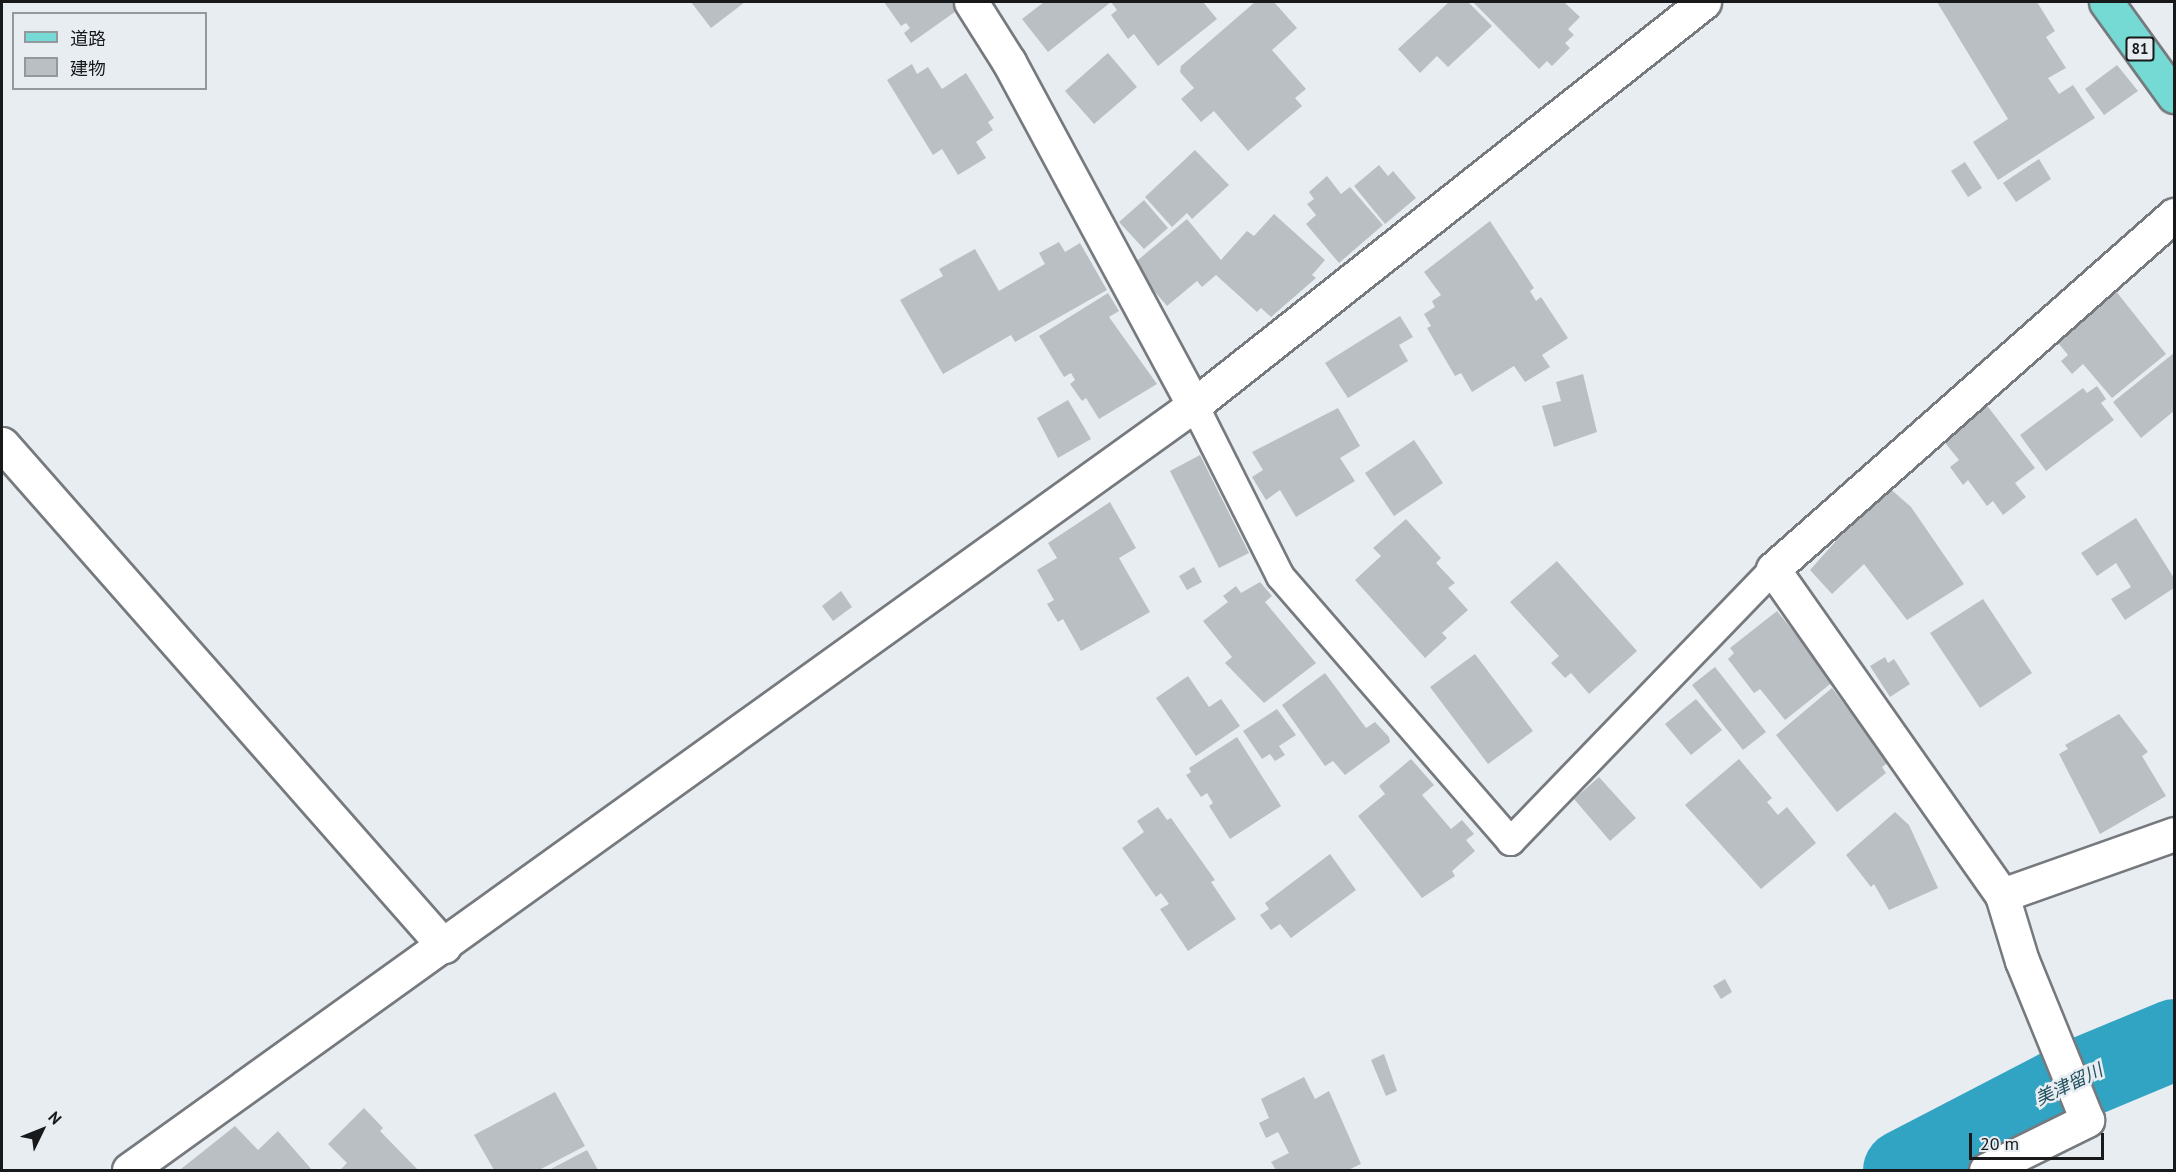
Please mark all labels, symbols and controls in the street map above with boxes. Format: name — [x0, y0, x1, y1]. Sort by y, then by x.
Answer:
legend — [12, 12, 207, 90]
text: 道路 — [70, 27, 106, 50]
road number: 81 — [2125, 37, 2155, 61]
text: 建物 — [70, 57, 106, 80]
water label: 美津留川 — [2032, 1060, 2106, 1110]
north arrow — [12, 1100, 72, 1160]
text: N — [44, 1107, 66, 1128]
scale bar — [1972, 1121, 2107, 1159]
text: 20 m — [1980, 1132, 2019, 1155]

